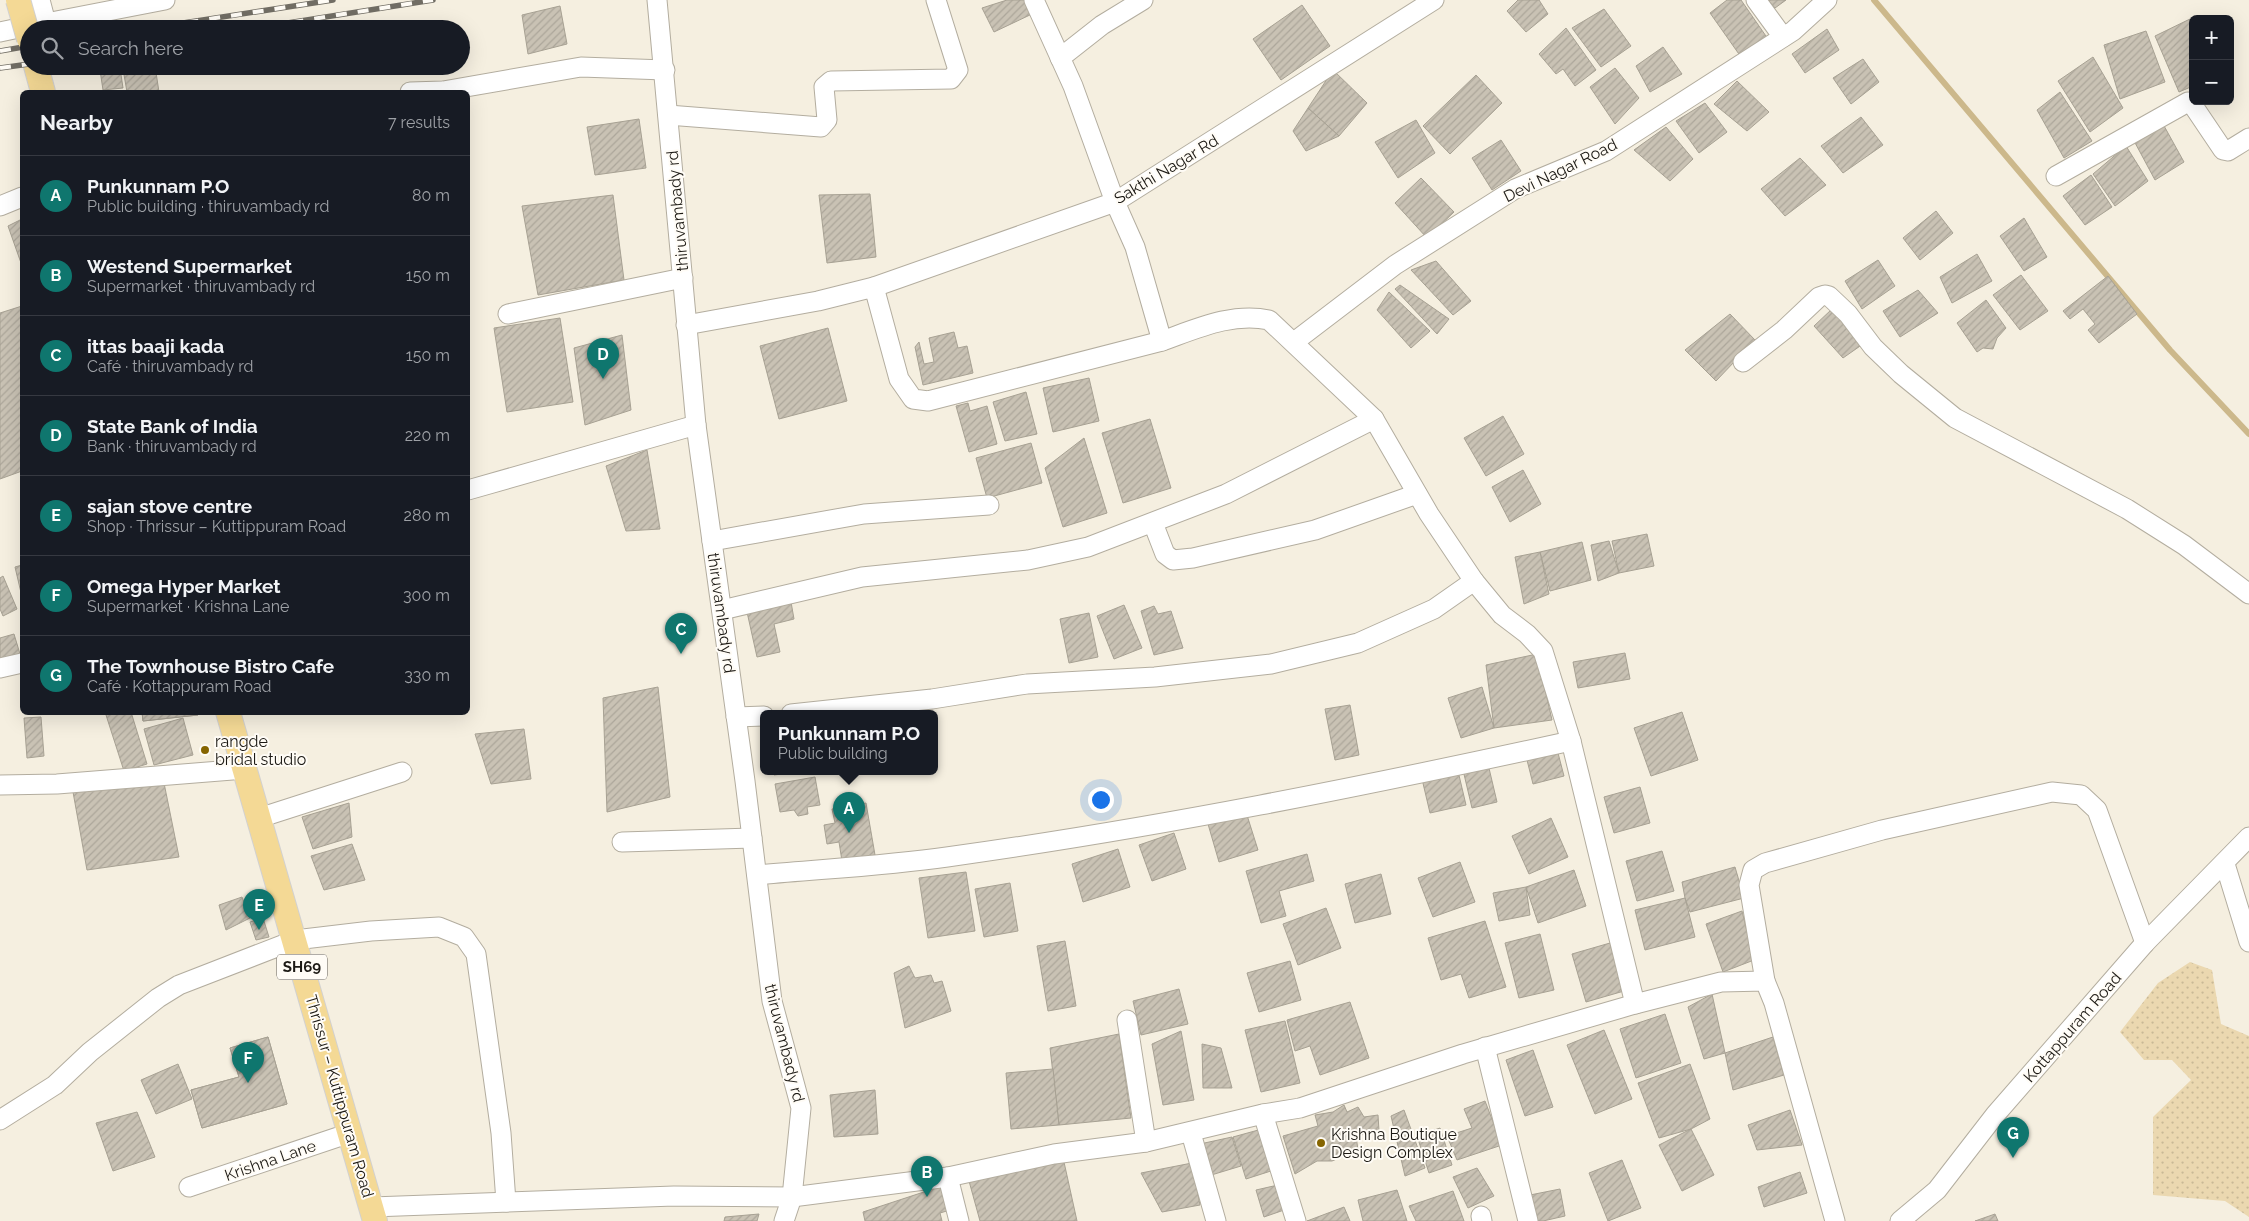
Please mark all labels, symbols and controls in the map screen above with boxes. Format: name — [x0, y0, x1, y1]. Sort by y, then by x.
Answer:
map controls — [2189, 15, 2234, 105]
button: + — [2189, 15, 2234, 60]
search box — [20, 20, 470, 75]
icon: search — [38, 34, 66, 62]
text: Search here — [78, 37, 184, 59]
button: − — [2189, 60, 2234, 105]
text: Nearby — [40, 110, 113, 135]
text: 7 results — [388, 113, 450, 132]
street label: Sakthi Nagar Rd — [1111, 131, 1222, 208]
street label: Devi Nagar Road — [1500, 135, 1620, 206]
street label: thiruvambady rd — [663, 150, 692, 272]
text: Punkunnam P.O — [87, 175, 229, 197]
text: A — [51, 186, 61, 205]
text: 80 m — [412, 186, 450, 205]
text: Public building · thiruvambady rd — [87, 197, 329, 216]
text: Westend Supermarket — [87, 255, 292, 277]
text: B — [51, 266, 61, 285]
text: 150 m — [406, 266, 450, 285]
text: Supermarket · thiruvambady rd — [87, 277, 315, 296]
text: ittas baaji kada — [87, 335, 224, 357]
pin: D — [587, 338, 619, 379]
text: C — [51, 346, 61, 365]
text: 150 m — [406, 346, 450, 365]
text: Café · thiruvambady rd — [87, 357, 253, 376]
text: State Bank of India — [87, 415, 258, 437]
text: D — [50, 426, 62, 445]
text: 220 m — [405, 426, 450, 445]
text: Bank · thiruvambady rd — [87, 437, 257, 456]
text: sajan stove centre — [87, 495, 252, 517]
text: E — [51, 506, 61, 525]
text: 280 m — [404, 506, 450, 525]
text: Shop · Thrissur – Kuttippuram Road — [87, 517, 346, 536]
street label: thiruvambady rd — [704, 552, 739, 674]
text: Omega Hyper Market — [87, 575, 281, 597]
text: F — [51, 586, 61, 605]
text: 300 m — [403, 586, 450, 605]
text: Supermarket · Krishna Lane — [87, 597, 289, 616]
pin: C — [665, 613, 697, 654]
text: The Townhouse Bistro Cafe — [87, 655, 334, 677]
text: G — [50, 666, 62, 685]
text: 330 m — [404, 666, 450, 685]
text: Café · Kottappuram Road — [87, 677, 272, 696]
popup — [760, 710, 938, 775]
text: Punkunnam P.O — [778, 722, 920, 744]
place label: rangde bridal studio — [215, 732, 306, 769]
marker: rangde bridal studio — [199, 744, 211, 756]
text: Public building — [778, 744, 888, 763]
your location — [1088, 787, 1114, 813]
pin: A — [833, 792, 865, 833]
pin: E — [243, 889, 275, 930]
road number: SH69 — [277, 954, 327, 980]
street label: Kottappuram Road — [2019, 968, 2125, 1086]
street label: thiruvambady rd — [761, 982, 808, 1104]
street label: Thrissur – Kuttippuram Road — [301, 993, 378, 1200]
pin: F — [232, 1042, 264, 1083]
pin: G — [1997, 1117, 2029, 1158]
place label: Krishna Boutique Design Complex — [1331, 1125, 1457, 1162]
street label: Krishna Lane — [222, 1136, 318, 1185]
marker: Krishna Boutique Design Complex — [1315, 1137, 1327, 1149]
pin: B — [911, 1156, 943, 1197]

